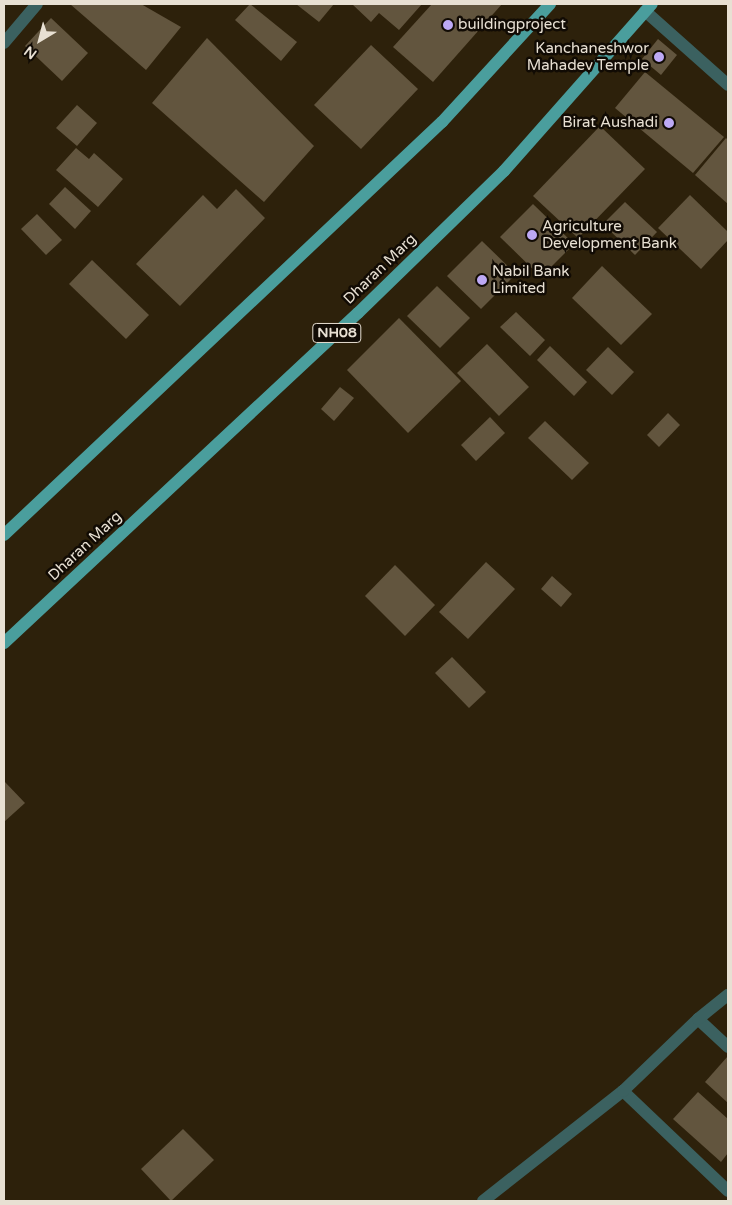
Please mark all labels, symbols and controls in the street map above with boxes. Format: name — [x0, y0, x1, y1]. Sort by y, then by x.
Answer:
north arrow — [15, 15, 65, 65]
place label: buildingproject — [458, 16, 566, 34]
marker: buildingproject — [442, 19, 454, 31]
place label: Kanchaneshwor Mahadev Temple — [527, 39, 649, 74]
text: N — [21, 42, 40, 63]
marker: Kanchaneshwor Mahadev Temple — [653, 51, 665, 63]
place label: Birat Aushadi — [562, 114, 658, 132]
marker: Birat Aushadi — [662, 116, 676, 130]
place label: Agriculture Development Bank — [542, 217, 677, 252]
marker: Agriculture Development Bank — [526, 229, 538, 241]
street label: Dharan Marg — [340, 230, 420, 308]
place label: Nabil Bank Limited — [492, 262, 569, 297]
marker: Nabil Bank Limited — [476, 274, 488, 286]
road number: NH08 — [312, 322, 362, 344]
street label: Dharan Marg — [45, 507, 125, 585]

